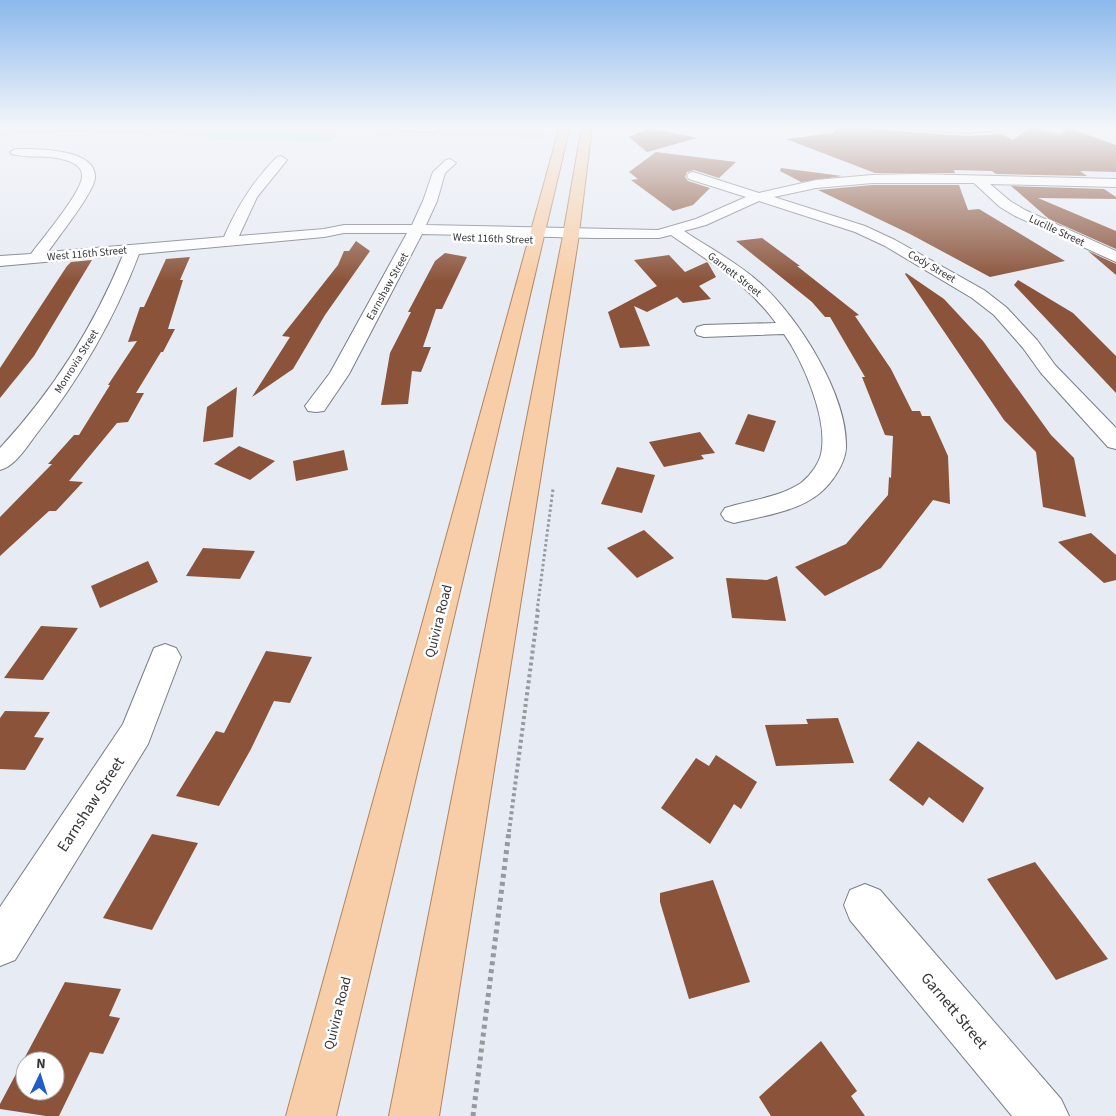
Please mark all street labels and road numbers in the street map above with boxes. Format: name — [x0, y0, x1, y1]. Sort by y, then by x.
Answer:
street label: Lucille Street — [1027, 211, 1087, 250]
street label: West 116th Street — [453, 230, 534, 247]
street label: West 116th Street — [46, 243, 128, 264]
street label: Cody Street — [905, 247, 959, 286]
street label: Garnett Street — [705, 249, 765, 300]
street label: Earnshaw Street — [363, 250, 412, 323]
street label: Monrovia Street — [51, 326, 102, 396]
street label: Quivira Road — [420, 583, 458, 660]
street label: Earnshaw Street — [52, 752, 130, 856]
street label: Garnett Street — [916, 968, 993, 1054]
street label: Quivira Road — [319, 975, 357, 1052]

